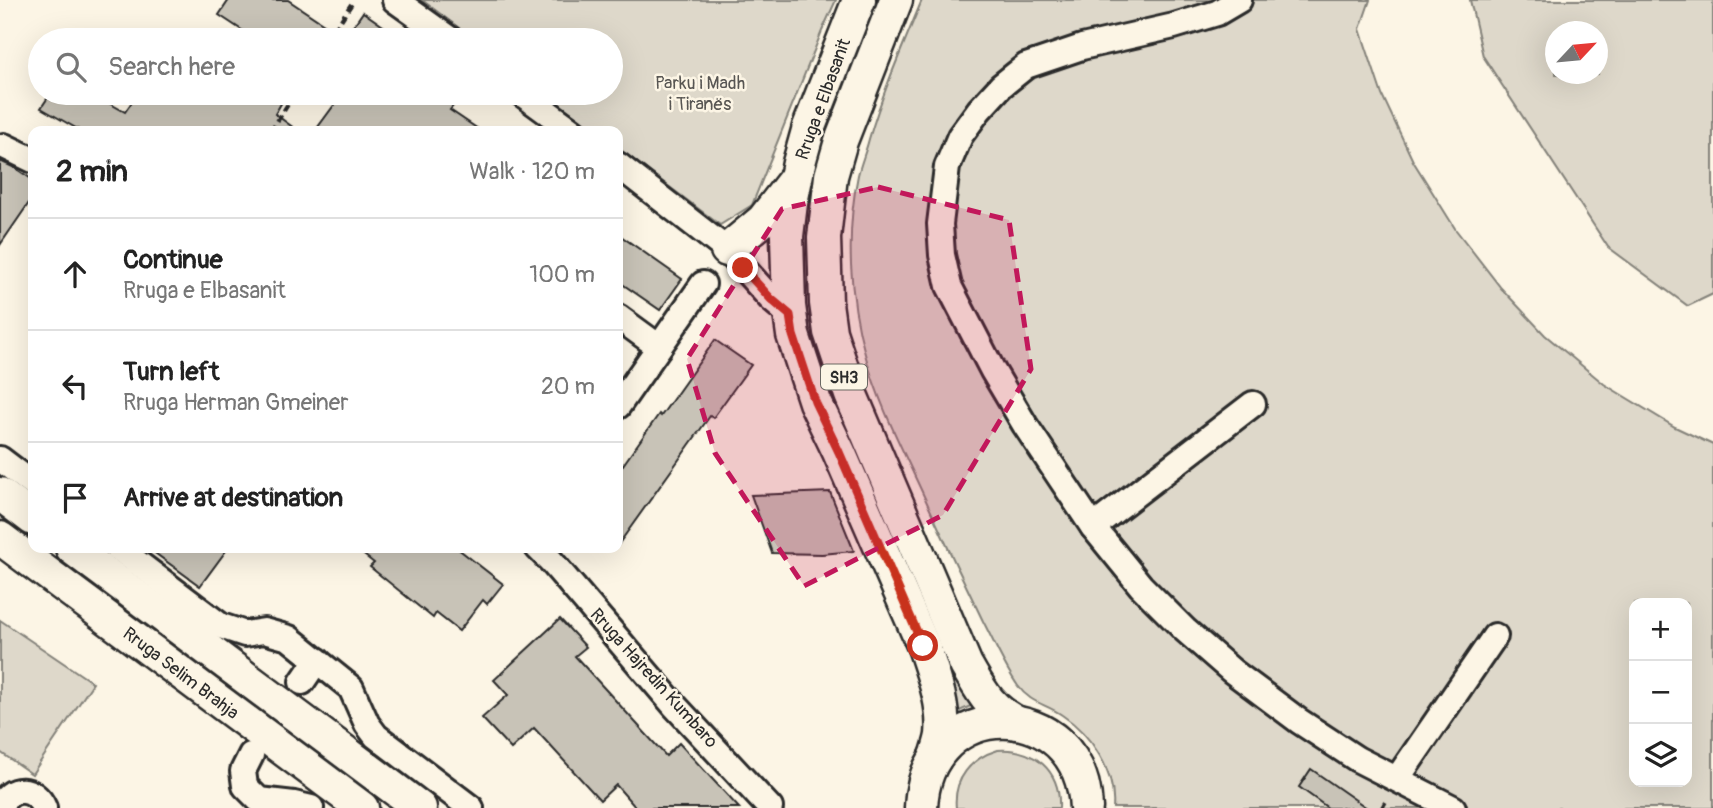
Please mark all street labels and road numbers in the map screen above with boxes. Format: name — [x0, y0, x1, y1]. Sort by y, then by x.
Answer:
street label: Rruga e Elbasanit — [791, 35, 856, 163]
road number: SH3 — [821, 364, 867, 390]
street label: Rruga Hajredin Kumbaro — [585, 604, 723, 753]
street label: Rruga Selim Brahja — [118, 622, 243, 725]

